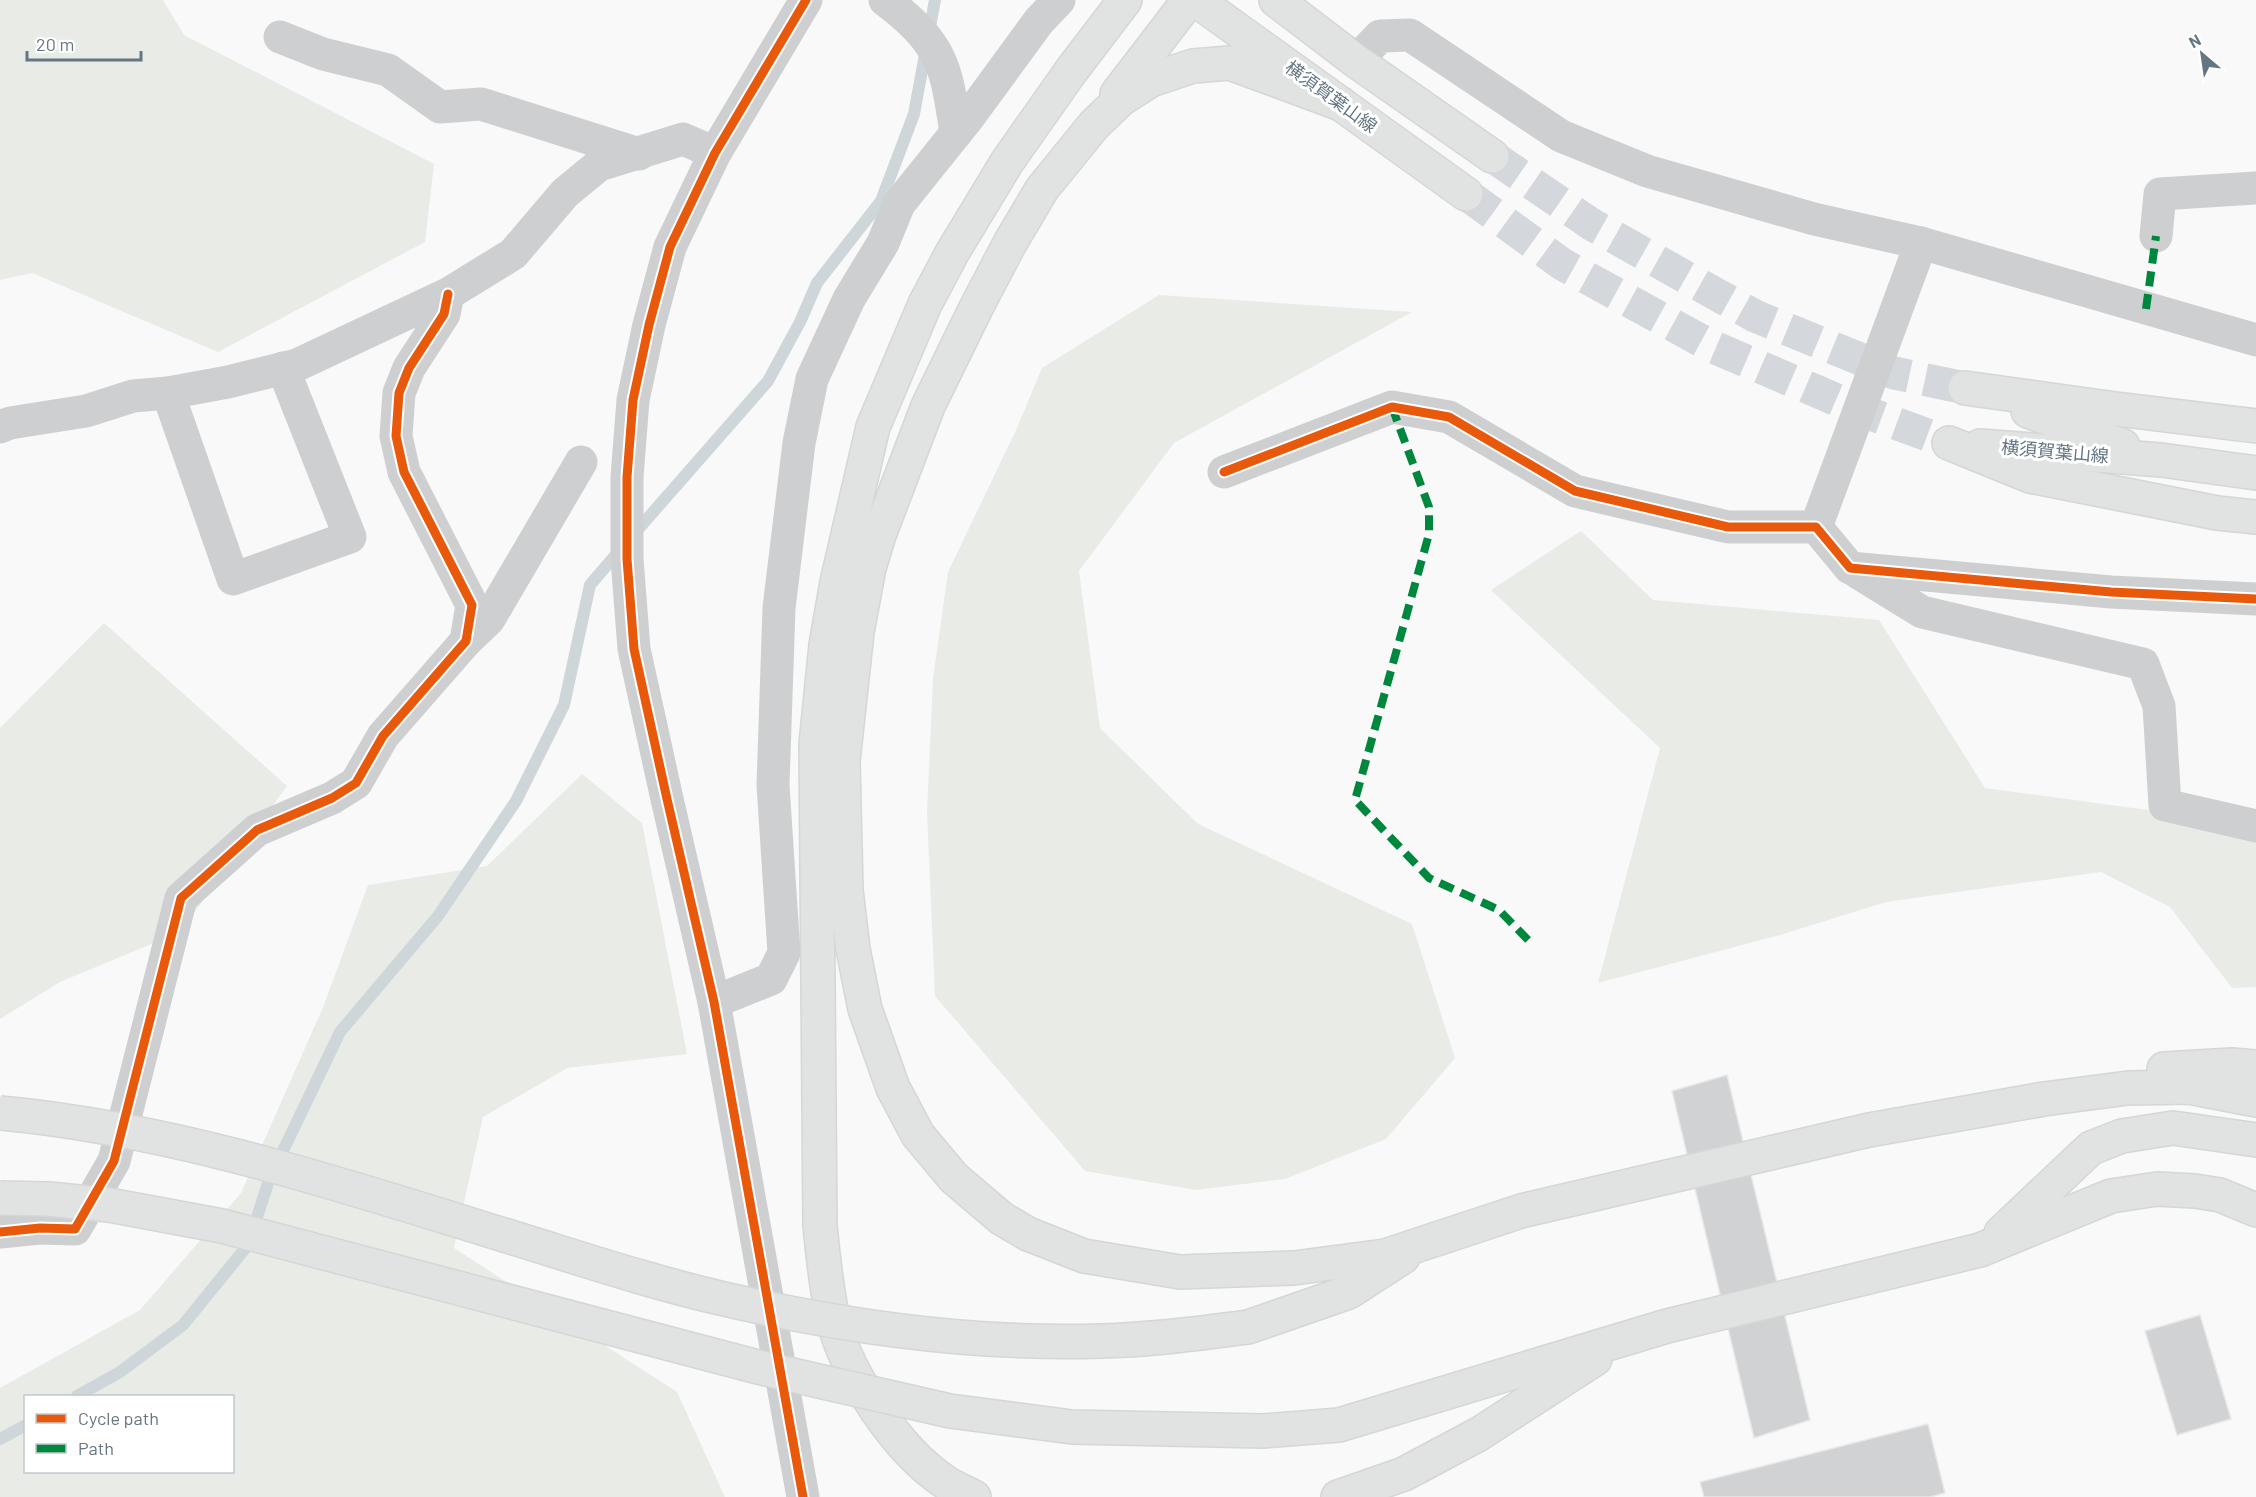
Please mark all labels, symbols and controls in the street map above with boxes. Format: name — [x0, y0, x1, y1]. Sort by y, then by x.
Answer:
scale bar — [27, 24, 141, 62]
north arrow — [2172, 24, 2232, 84]
text: N — [2185, 30, 2204, 51]
text: 20 m — [36, 33, 74, 55]
street label: 横須賀葉山線 — [1281, 56, 1382, 137]
street label: 横須賀葉山線 — [2000, 435, 2110, 467]
legend — [24, 1395, 234, 1473]
text: Cycle path — [78, 1407, 159, 1429]
text: Path — [78, 1437, 114, 1459]

